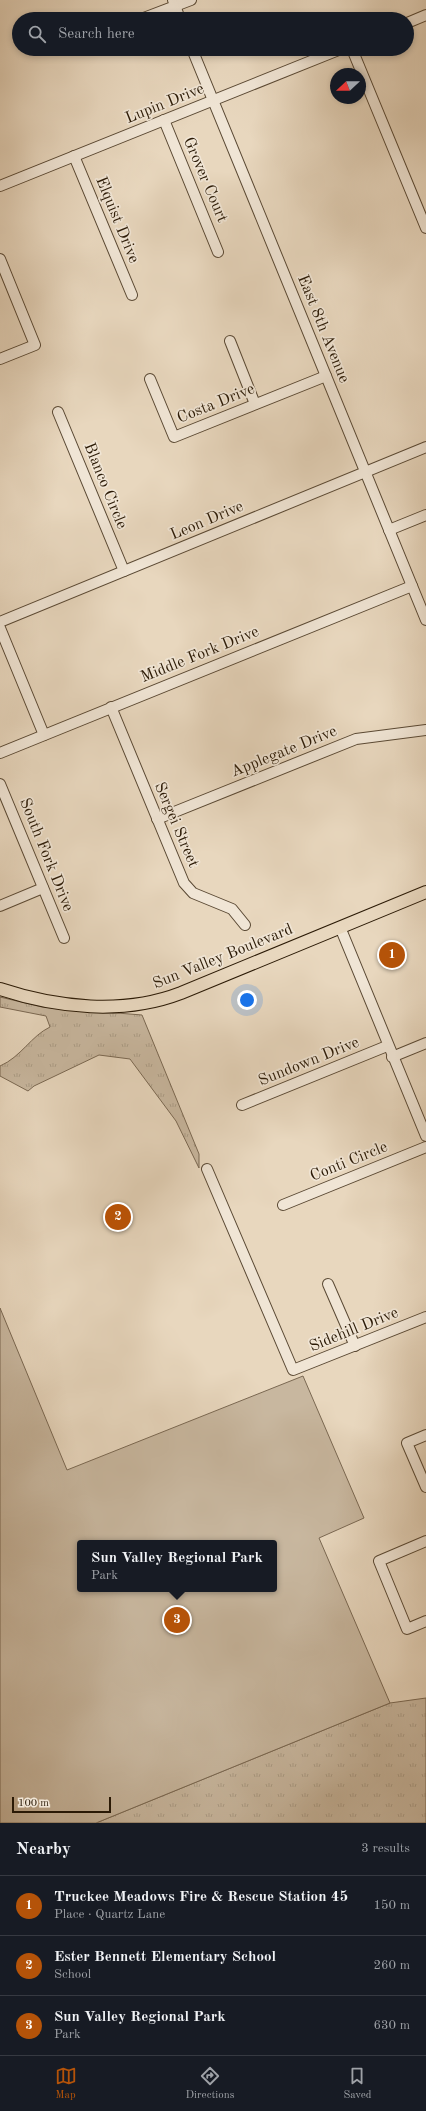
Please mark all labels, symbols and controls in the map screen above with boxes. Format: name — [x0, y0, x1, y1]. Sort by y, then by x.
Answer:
search box — [12, 12, 414, 56]
icon: search — [26, 23, 48, 45]
text: Search here — [58, 27, 135, 42]
north arrow — [330, 68, 366, 104]
street label: Lupin Drive — [123, 81, 207, 127]
street label: Grover Court — [180, 135, 230, 225]
street label: Elquist Drive — [92, 174, 142, 266]
street label: East 8th Avenue — [294, 273, 352, 385]
street label: Costa Drive — [175, 381, 257, 427]
street label: Blanco Circle — [80, 441, 130, 531]
street label: Leon Drive — [168, 498, 246, 544]
street label: Middle Fork Drive — [139, 624, 261, 686]
street label: Applegate Drive — [229, 723, 339, 781]
street label: Sergei Street — [151, 780, 201, 870]
street label: South Fork Drive — [16, 796, 76, 914]
street label: Sun Valley Boulevard — [151, 922, 295, 992]
pin: 1 — [379, 940, 405, 970]
your location — [237, 990, 257, 1010]
street label: Sundown Drive — [256, 1035, 362, 1089]
street label: Conti Circle — [308, 1139, 390, 1185]
pin: 2 — [105, 1202, 131, 1232]
street label: Sidehill Drive — [307, 1305, 401, 1355]
popup — [77, 1540, 277, 1592]
text: Sun Valley Regional Park — [91, 1551, 263, 1566]
text: Park — [91, 1569, 118, 1582]
pin: 3 — [164, 1605, 190, 1635]
scale bar — [12, 1795, 111, 1814]
text: 100 m — [18, 1798, 49, 1809]
text: Nearby — [16, 1841, 71, 1858]
text: 3 results — [361, 1842, 410, 1855]
text: Truckee Meadows Fire & Rescue Station 45 — [54, 1890, 348, 1905]
text: 1 — [25, 1899, 33, 1912]
text: 150 m — [373, 1899, 410, 1912]
text: Place · Quartz Lane — [54, 1908, 165, 1921]
text: Ester Bennett Elementary School — [54, 1950, 276, 1965]
text: 2 — [25, 1959, 33, 1972]
text: 260 m — [373, 1959, 410, 1972]
text: School — [54, 1968, 91, 1981]
text: Sun Valley Regional Park — [54, 2010, 226, 2025]
text: 3 — [25, 2019, 33, 2032]
text: 630 m — [373, 2019, 410, 2032]
text: Park — [54, 2028, 81, 2041]
tab: Map — [55, 2065, 77, 2103]
tab: Directions — [186, 2065, 234, 2103]
tab: Saved — [343, 2065, 371, 2103]

